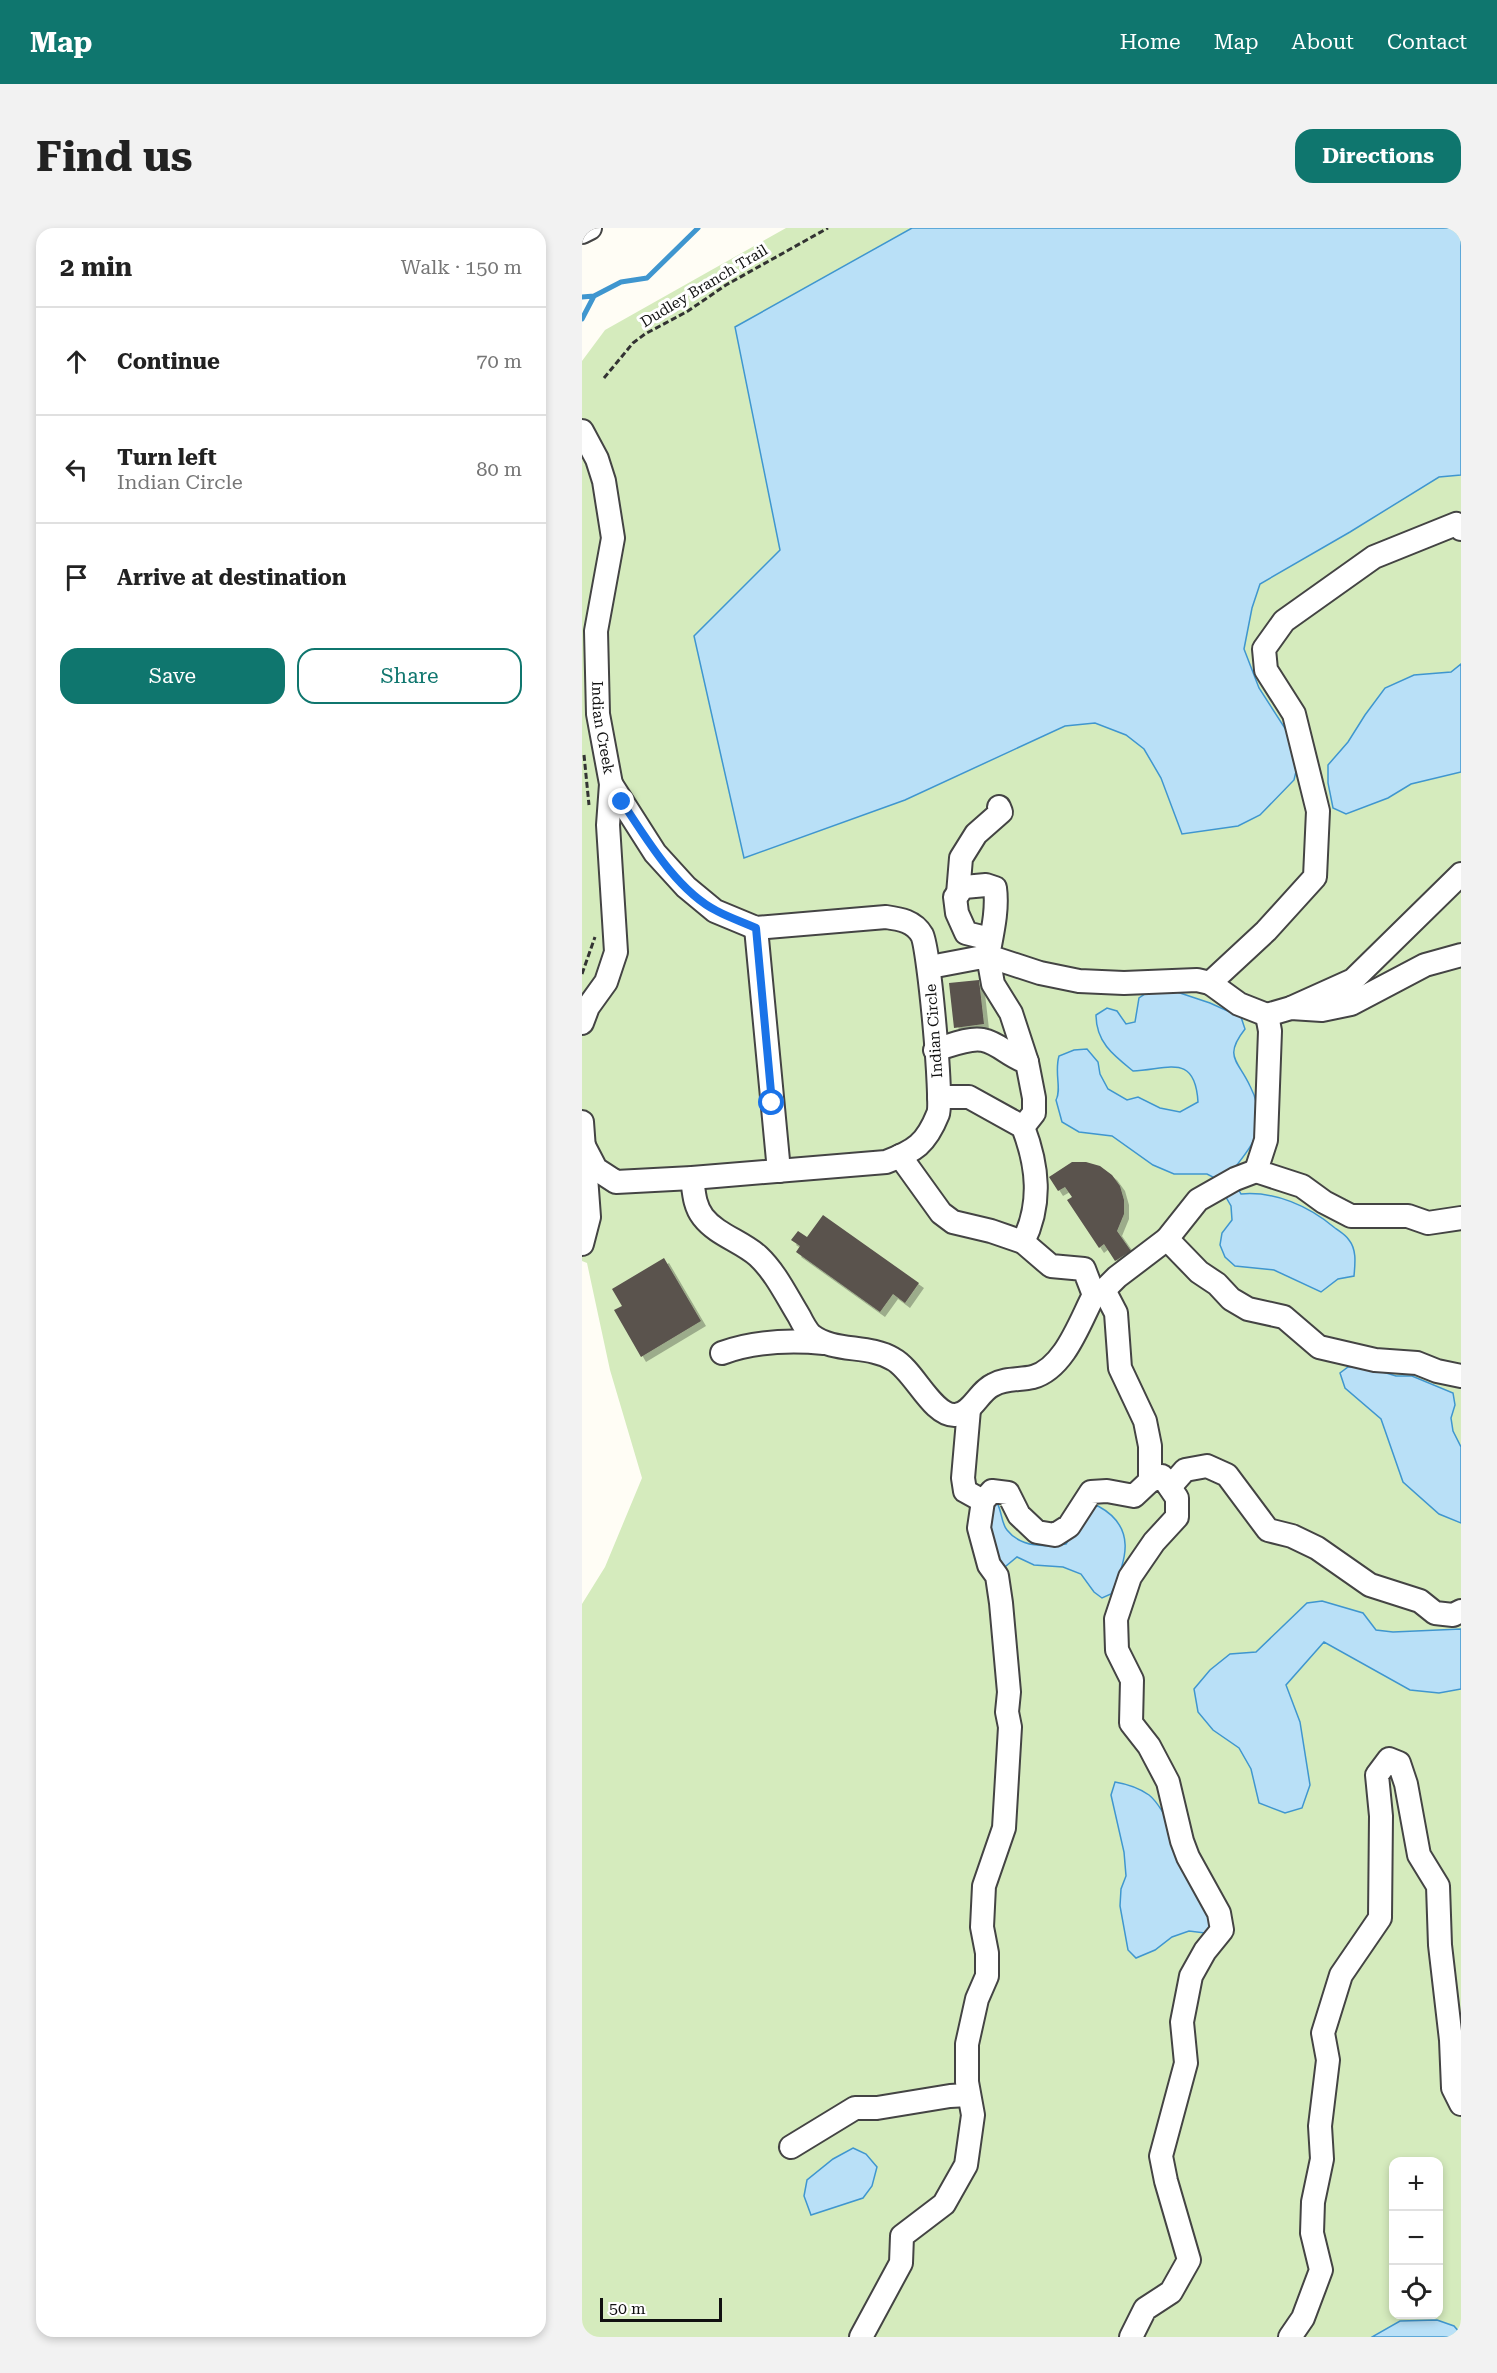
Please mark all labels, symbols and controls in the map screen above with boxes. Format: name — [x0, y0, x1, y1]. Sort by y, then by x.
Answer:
text: Map — [30, 26, 92, 59]
text: Home — [1120, 30, 1181, 54]
text: Map — [1214, 30, 1259, 54]
text: About — [1292, 30, 1354, 54]
text: Contact — [1387, 30, 1467, 54]
button: Directions — [1295, 129, 1461, 183]
text: Find us — [36, 132, 193, 181]
street label: Dudley Branch Trail — [637, 241, 771, 331]
text: 2 min — [60, 252, 132, 282]
text: Walk · 150 m — [401, 255, 522, 279]
icon: ahead — [60, 345, 93, 378]
text: Continue — [117, 349, 220, 374]
text: 70 m — [476, 349, 522, 373]
text: Turn left — [117, 445, 217, 470]
icon: left — [60, 453, 93, 486]
text: 80 m — [476, 457, 522, 481]
text: Indian Circle — [117, 470, 243, 494]
icon: arrive — [60, 561, 93, 594]
text: Arrive at destination — [117, 565, 346, 590]
button: Save — [60, 648, 285, 704]
button: Share — [297, 648, 522, 704]
street label: Indian Creek — [588, 681, 618, 776]
route end — [608, 788, 634, 814]
street label: Indian Circle — [922, 983, 946, 1079]
route start — [758, 1089, 784, 1115]
map controls — [1389, 2157, 1443, 2319]
button: + — [1389, 2157, 1443, 2211]
button: − — [1389, 2211, 1443, 2265]
button: locate — [1389, 2265, 1443, 2319]
scale bar — [600, 2295, 722, 2322]
text: 50 m — [609, 2299, 646, 2318]

